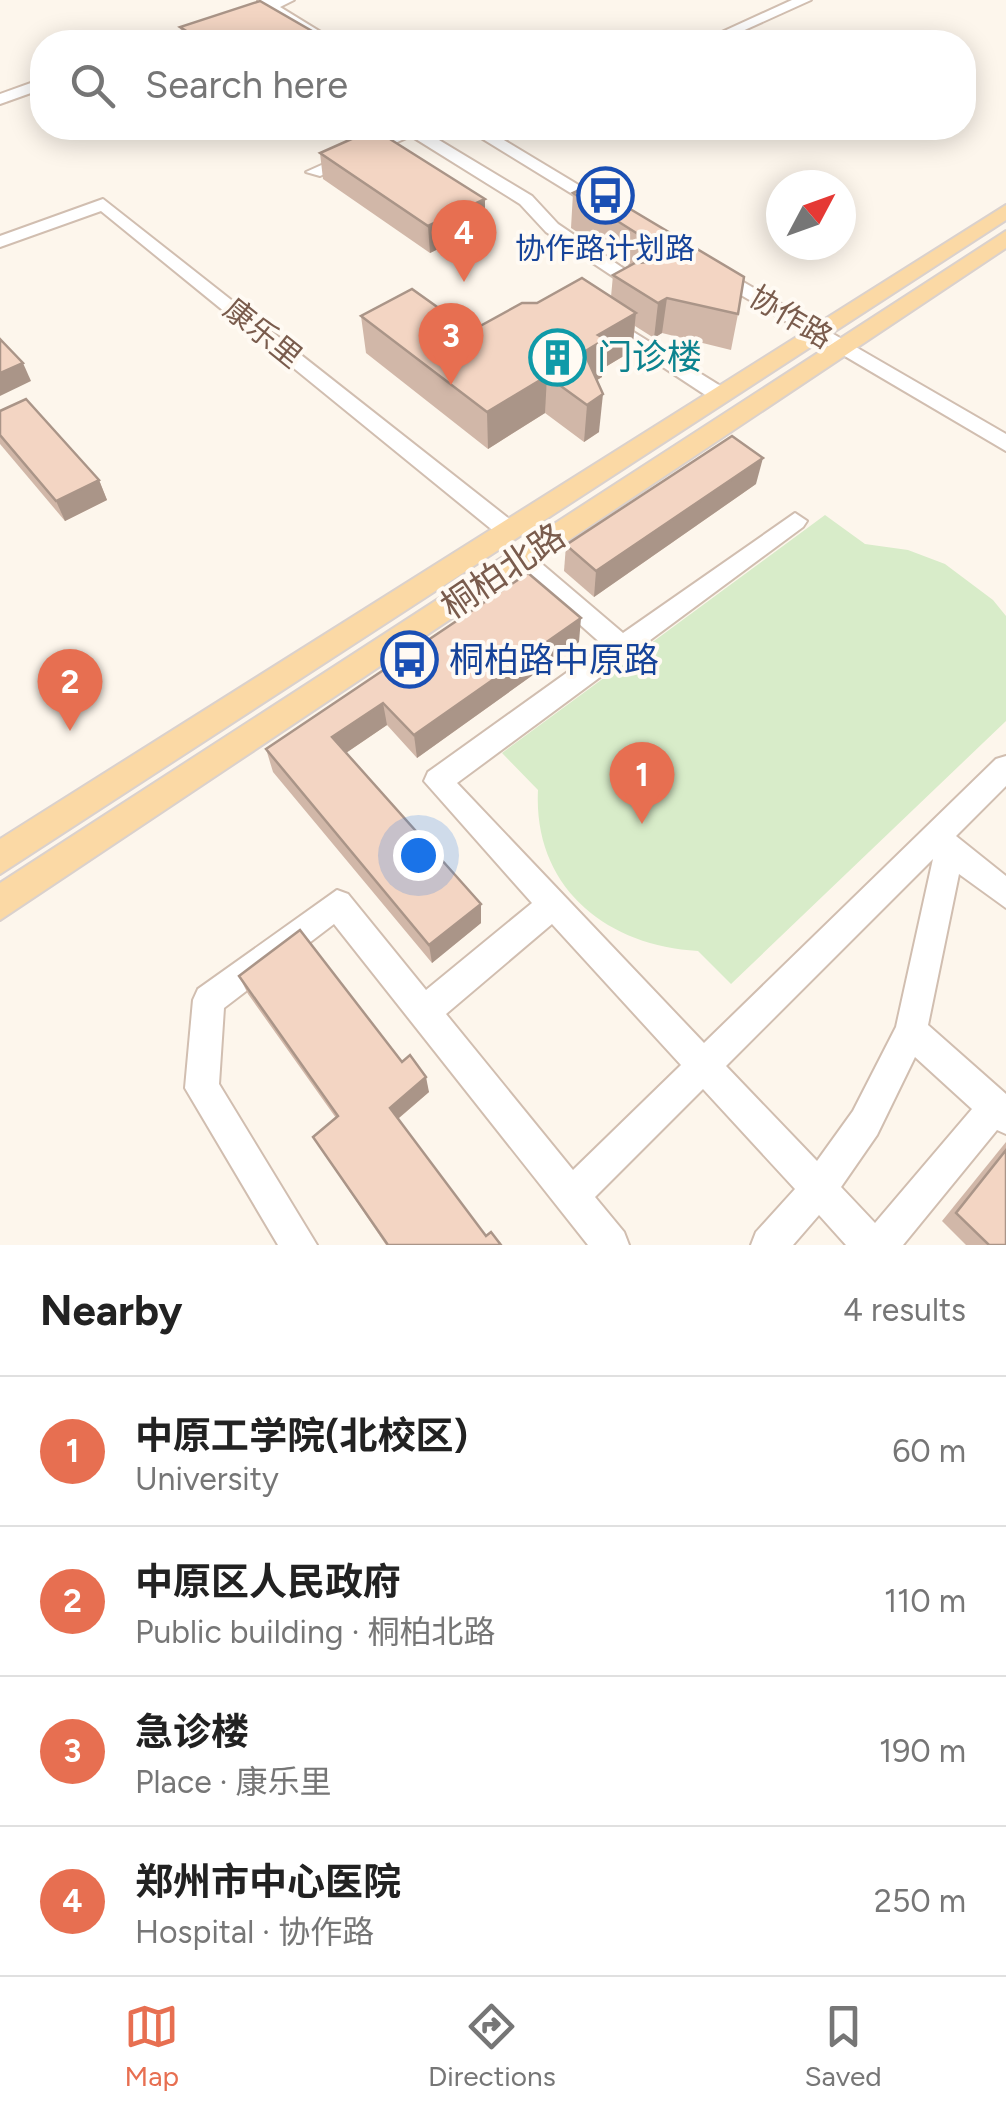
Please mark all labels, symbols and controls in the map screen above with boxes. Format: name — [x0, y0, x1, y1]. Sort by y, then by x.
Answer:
search box — [30, 30, 976, 140]
icon: search — [65, 58, 120, 113]
text: Search here — [145, 62, 348, 108]
bus stop icon: 协作路计划路 — [575, 166, 635, 226]
north arrow — [766, 170, 856, 260]
pin: 4 — [432, 200, 496, 282]
place label: 协作路计划路 — [515, 230, 695, 267]
street label: 协作路 — [743, 278, 839, 356]
street label: 康乐里 — [216, 290, 310, 376]
pin: 3 — [418, 302, 484, 385]
building icon: 门诊楼 — [528, 327, 588, 387]
place label: 门诊楼 — [597, 336, 702, 378]
street label: 桐柏北路 — [433, 514, 573, 628]
bus stop icon: 桐柏路中原路 — [380, 630, 440, 690]
place label: 桐柏路中原路 — [449, 639, 659, 681]
pin: 2 — [38, 648, 102, 731]
pin: 1 — [610, 742, 674, 824]
your location — [393, 830, 444, 881]
text: Nearby — [40, 1285, 182, 1336]
text: 4 results — [843, 1291, 966, 1329]
text: 中原工学院(北校区) — [135, 1413, 468, 1459]
text: 1 — [66, 1432, 79, 1470]
text: 60 m — [892, 1432, 966, 1470]
text: University — [135, 1460, 279, 1498]
text: 中原区人民政府 — [135, 1559, 401, 1605]
text: 2 — [63, 1582, 82, 1620]
text: 110 m — [884, 1582, 966, 1620]
text: Public building · 桐柏北路 — [135, 1613, 496, 1651]
text: 急诊楼 — [135, 1709, 249, 1755]
text: 3 — [64, 1732, 81, 1770]
text: 190 m — [879, 1732, 966, 1770]
text: Place · 康乐里 — [135, 1763, 332, 1801]
text: 郑州市中心医院 — [135, 1859, 401, 1905]
text: 4 — [62, 1882, 83, 1920]
text: 250 m — [874, 1882, 966, 1920]
text: Hospital · 协作路 — [135, 1913, 374, 1951]
tab: Map — [124, 1999, 179, 2093]
tab: Directions — [428, 1999, 556, 2093]
tab: Saved — [804, 1999, 882, 2093]

